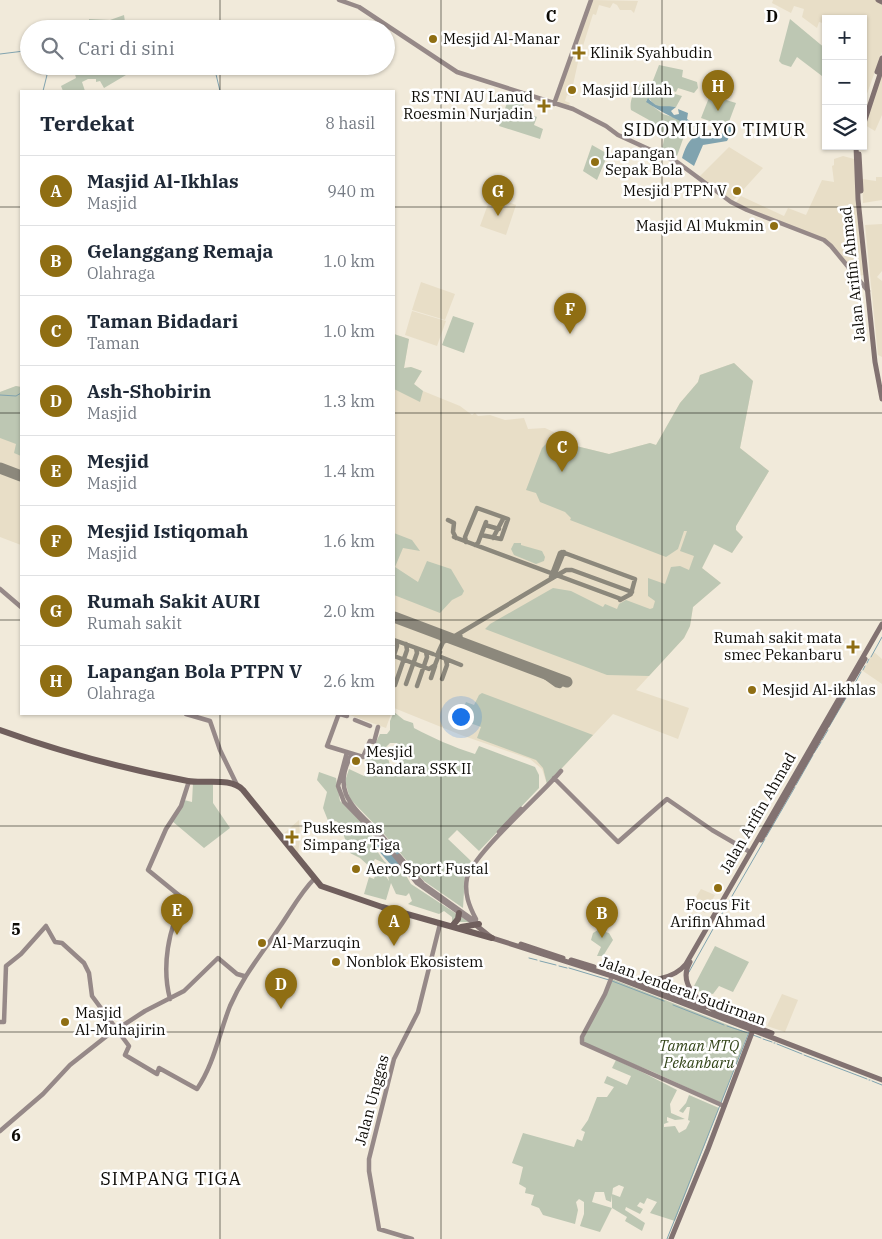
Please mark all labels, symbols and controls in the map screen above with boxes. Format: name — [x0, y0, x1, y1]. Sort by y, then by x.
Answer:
text: C — [546, 6, 556, 26]
text: D — [766, 6, 778, 26]
map controls — [822, 15, 867, 150]
button: + — [822, 15, 867, 60]
search box — [20, 20, 395, 75]
place label: Mesjid Al-Manar — [443, 29, 560, 48]
marker: Mesjid Al-Manar — [427, 33, 439, 45]
icon: search — [38, 34, 66, 62]
text: Cari di sini — [78, 36, 175, 60]
place label: Klinik Syahbudin — [590, 43, 713, 62]
marker: Klinik Syahbudin — [572, 46, 586, 60]
button: − — [822, 60, 867, 105]
pin: H — [702, 70, 734, 111]
place label: Masjid Lillah — [582, 80, 673, 99]
marker: Masjid Lillah — [566, 84, 578, 96]
place label: RS TNI AU Lanud Roesmin Nurjadin — [403, 87, 533, 123]
marker: RS TNI AU Lanud Roesmin Nurjadin — [537, 99, 551, 113]
button: layers — [822, 105, 867, 150]
text: Terdekat — [40, 109, 134, 137]
text: 8 hasil — [325, 113, 375, 133]
district label: SIDOMULYO TIMUR — [624, 118, 806, 141]
place label: Lapangan Sepak Bola — [605, 143, 683, 179]
marker: Lapangan Sepak Bola — [589, 156, 601, 168]
text: Masjid Al-Ikhlas — [87, 169, 239, 193]
pin: G — [482, 175, 514, 216]
text: A — [50, 181, 62, 201]
text: 940 m — [327, 181, 375, 201]
place label: Mesjid PTPN V — [623, 181, 727, 200]
marker: Mesjid PTPN V — [731, 185, 743, 197]
text: Masjid — [87, 193, 137, 213]
street label: Jalan Arifin Ahmad — [836, 205, 869, 343]
place label: Masjid Al Mukmin — [636, 216, 764, 235]
marker: Masjid Al Mukmin — [768, 220, 780, 232]
text: Gelanggang Remaja — [87, 239, 273, 263]
text: B — [50, 251, 62, 271]
text: 1.0 km — [323, 251, 375, 271]
text: Olahraga — [87, 263, 155, 283]
pin: F — [554, 293, 586, 334]
text: Taman Bidadari — [87, 309, 238, 333]
text: C — [51, 321, 61, 341]
text: 1.0 km — [323, 321, 375, 341]
text: Taman — [87, 333, 140, 353]
text: Ash-Shobirin — [87, 379, 211, 403]
text: D — [50, 391, 62, 411]
text: 1.3 km — [323, 391, 375, 411]
text: Masjid — [87, 403, 137, 423]
pin: C — [546, 431, 578, 472]
text: Mesjid — [87, 449, 149, 473]
text: E — [51, 461, 61, 481]
text: 1.4 km — [323, 461, 375, 481]
text: Masjid — [87, 473, 137, 493]
text: Mesjid Istiqomah — [87, 519, 248, 543]
text: F — [51, 531, 61, 551]
text: 1.6 km — [323, 531, 375, 551]
text: Masjid — [87, 543, 137, 563]
text: Rumah Sakit AURI — [87, 589, 260, 613]
text: G — [50, 601, 62, 621]
text: 2.0 km — [323, 601, 375, 621]
text: Rumah sakit — [87, 613, 182, 633]
place label: Rumah sakit mata smec Pekanbaru — [714, 628, 842, 664]
marker: Rumah sakit mata smec Pekanbaru — [846, 640, 860, 654]
text: Lapangan Bola PTPN V — [87, 659, 302, 683]
text: H — [50, 671, 63, 691]
text: 2.6 km — [323, 671, 375, 691]
place label: Mesjid Al-ikhlas — [762, 680, 876, 699]
text: Olahraga — [87, 683, 155, 703]
marker: Mesjid Al-ikhlas — [746, 684, 758, 696]
your location — [448, 704, 474, 730]
place label: Mesjid Bandara SSK II — [366, 742, 471, 778]
street label: Jalan Arifin Ahmad — [715, 749, 800, 876]
marker: Mesjid Bandara SSK II — [350, 755, 362, 767]
place label: Puskesmas Simpang Tiga — [303, 818, 400, 854]
marker: Puskesmas Simpang Tiga — [285, 830, 299, 844]
place label: Aero Sport Fustal — [366, 859, 488, 878]
marker: Aero Sport Fustal — [350, 863, 362, 875]
marker: Focus Fit Arifin Ahmad — [712, 882, 724, 894]
pin: E — [161, 894, 193, 935]
place label: Focus Fit Arifin Ahmad — [670, 895, 766, 931]
pin: B — [586, 897, 618, 938]
pin: A — [378, 905, 410, 946]
text: 5 — [11, 919, 21, 939]
place label: Al-Marzuqin — [272, 933, 361, 952]
marker: Al-Marzuqin — [256, 937, 268, 949]
place label: Nonblok Ekosistem — [346, 952, 483, 971]
street label: Jalan Jenderal Sudirman — [597, 952, 769, 1030]
marker: Nonblok Ekosistem — [330, 956, 342, 968]
pin: D — [265, 968, 297, 1009]
place label: Masjid Al-Muhajirin — [75, 1003, 166, 1039]
marker: Masjid Al-Muhajirin — [59, 1016, 71, 1028]
park label: Taman MTQ Pekanbaru — [659, 1036, 739, 1072]
street label: Jalan Unggas — [350, 1052, 393, 1147]
text: 6 — [11, 1125, 21, 1145]
district label: SIMPANG TIGA — [100, 1167, 242, 1190]

